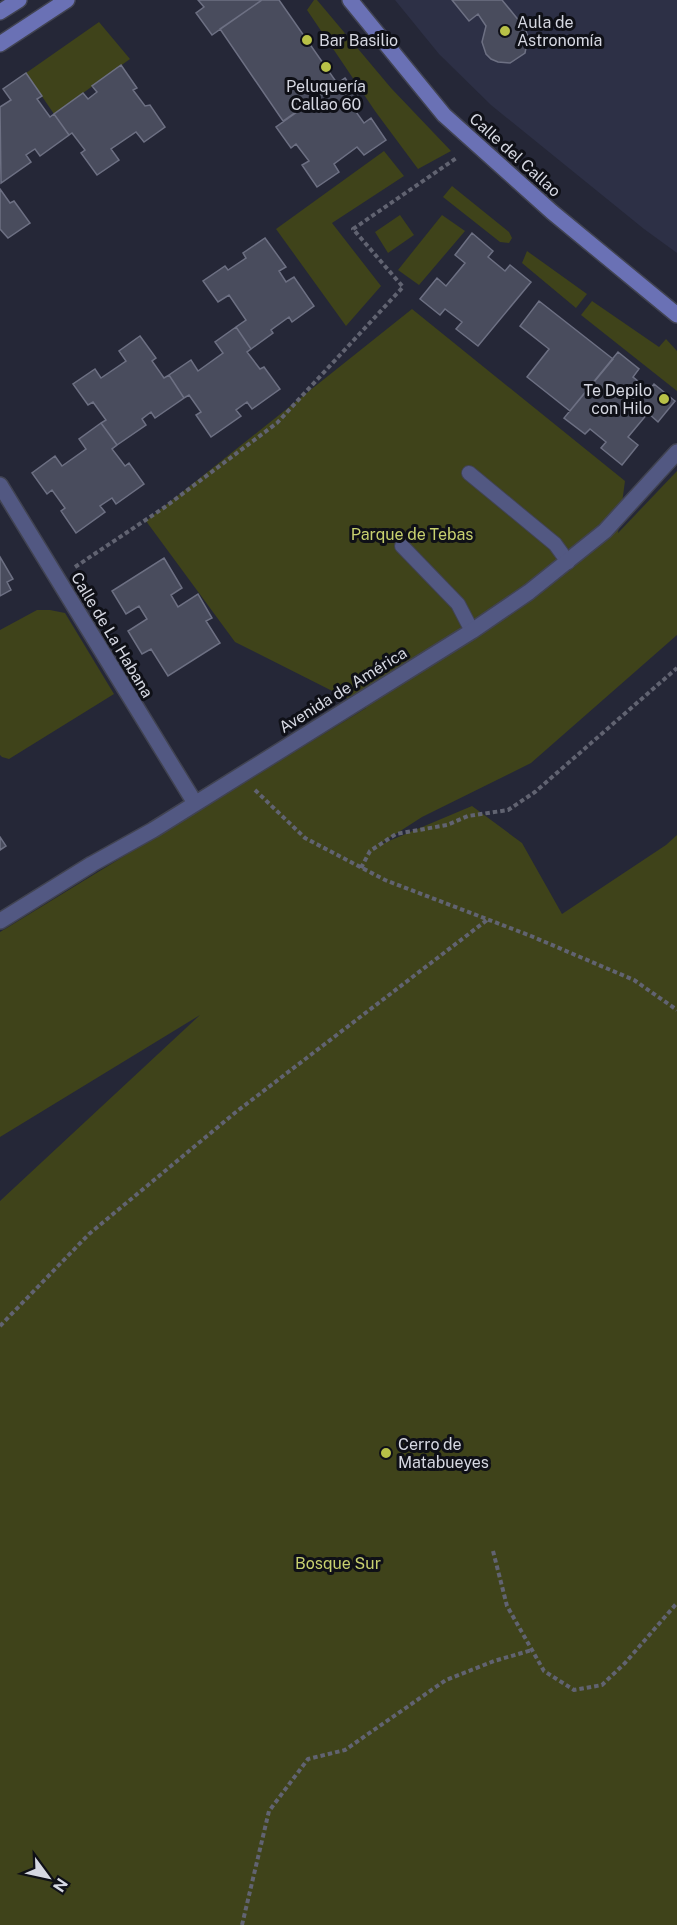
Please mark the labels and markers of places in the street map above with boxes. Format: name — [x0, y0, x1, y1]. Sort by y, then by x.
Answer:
place label: Aula de Astronomía — [517, 13, 602, 50]
marker: Aula de Astronomía — [498, 24, 512, 38]
place label: Bar Basilio — [319, 31, 398, 50]
marker: Bar Basilio — [300, 33, 314, 47]
marker: Peluquería Callao 60 — [319, 60, 333, 74]
place label: Peluquería Callao 60 — [286, 77, 366, 114]
place label: Te Depilo con Hilo — [584, 381, 652, 418]
marker: Te Depilo con Hilo — [657, 392, 671, 406]
place label: Cerro de Matabueyes — [398, 1435, 489, 1472]
marker: Cerro de Matabueyes — [379, 1446, 393, 1460]

